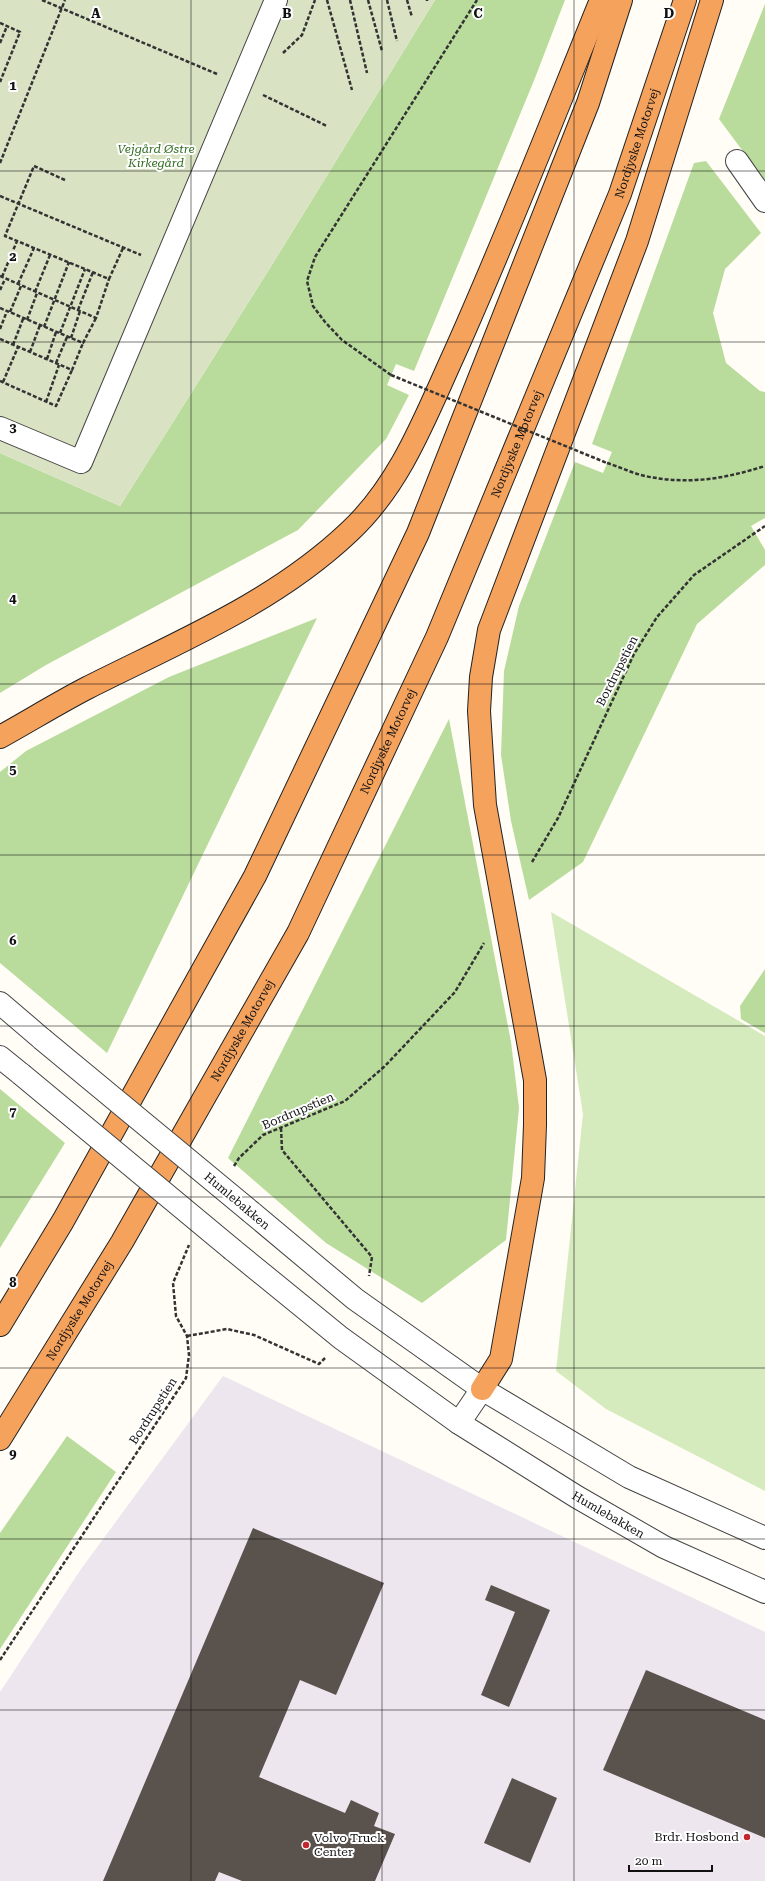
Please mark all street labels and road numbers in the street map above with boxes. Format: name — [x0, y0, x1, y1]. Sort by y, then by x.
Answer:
street label: Nordjyske Motorvej — [612, 87, 662, 200]
street label: Nordjyske Motorvej — [488, 388, 545, 500]
street label: Bordrupstien — [593, 633, 641, 708]
street label: Nordjyske Motorvej — [357, 686, 419, 796]
street label: Nordjyske Motorvej — [208, 977, 277, 1084]
street label: Bordrupstien — [260, 1089, 336, 1132]
street label: Humlebakken — [201, 1169, 273, 1233]
street label: Nordjyske Motorvej — [43, 1258, 116, 1363]
street label: Bordrupstien — [126, 1375, 180, 1447]
street label: Humlebakken — [569, 1489, 647, 1541]

